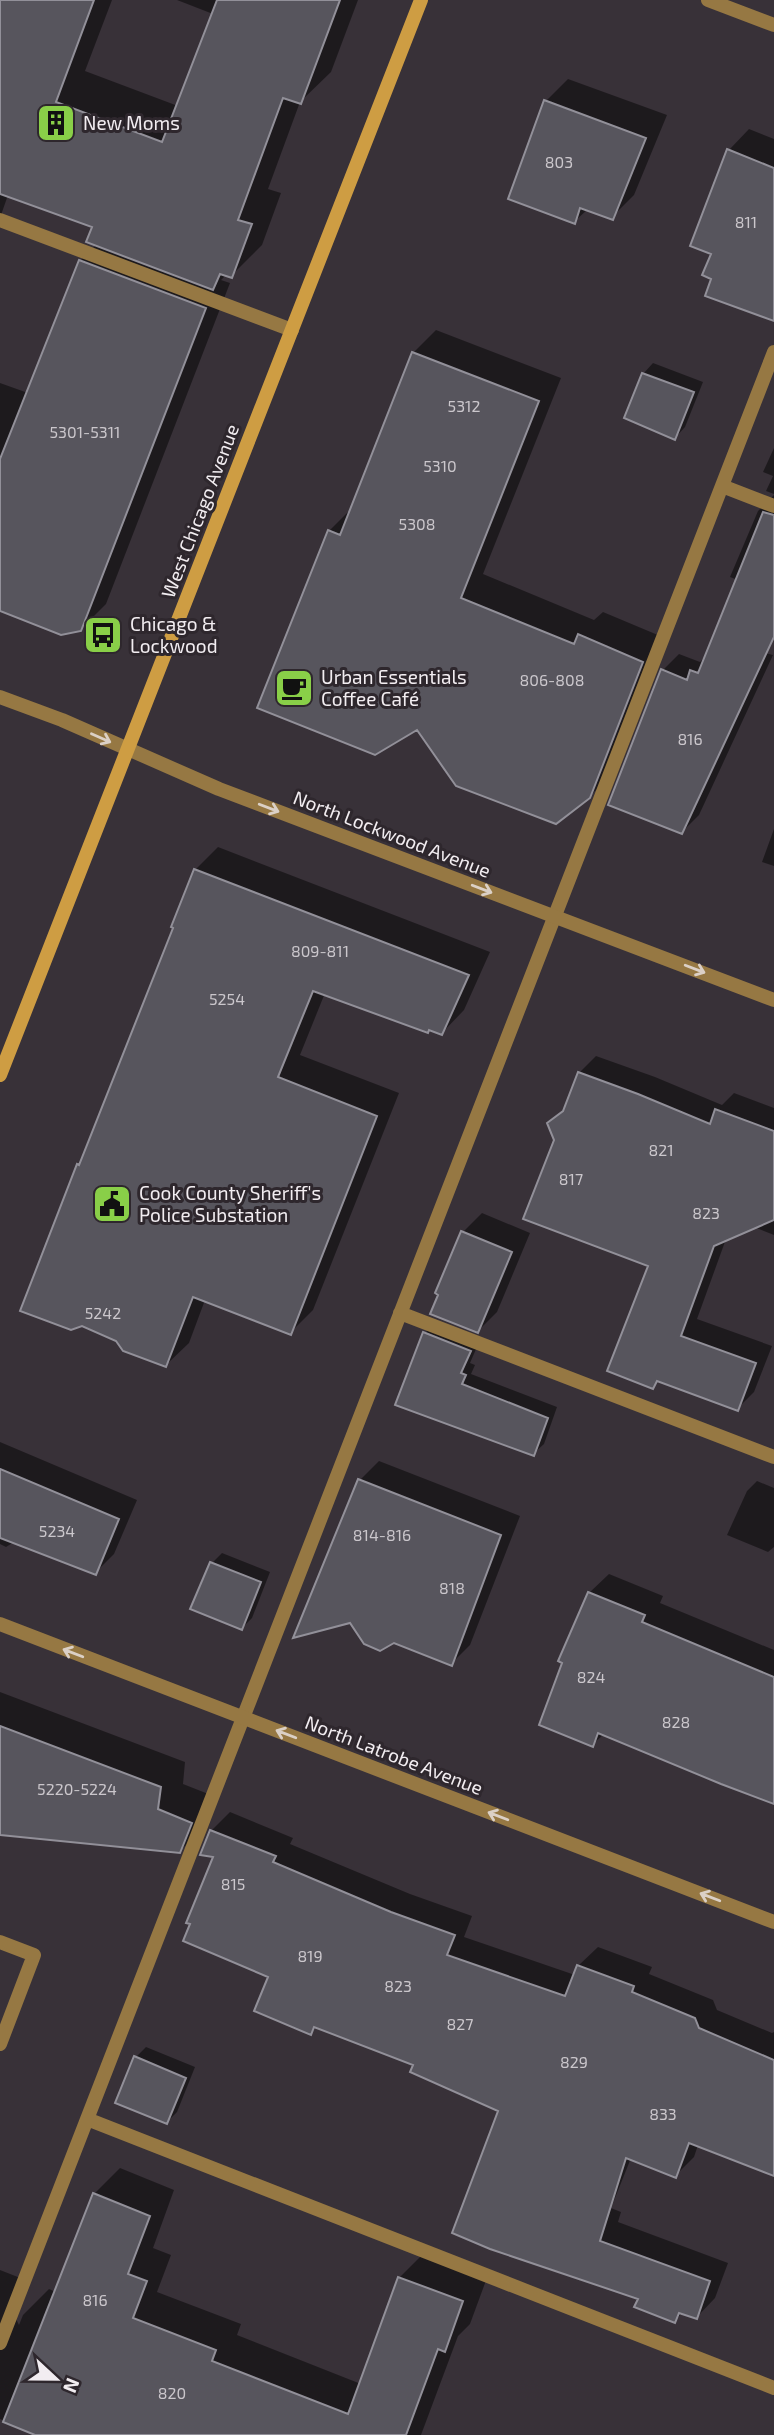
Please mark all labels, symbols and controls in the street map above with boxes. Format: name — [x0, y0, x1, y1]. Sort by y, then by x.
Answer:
building icon: New Moms — [35, 102, 77, 144]
place label: New Moms — [83, 111, 180, 134]
house number: 803 — [545, 152, 573, 171]
house number: 811 — [735, 212, 757, 231]
house number: 5312 — [448, 396, 480, 415]
street label: West Chicago Avenue — [156, 421, 243, 601]
house number: 5301-5311 — [50, 422, 120, 441]
house number: 5310 — [423, 456, 457, 475]
house number: 5308 — [399, 514, 435, 533]
place label: Chicago & Lockwood — [130, 612, 218, 657]
bus stop icon: Chicago & Lockwood — [82, 614, 124, 656]
place label: Urban Essentials Coffee Café — [321, 665, 467, 710]
cafe icon: Urban Essentials Coffee Café — [273, 667, 315, 709]
house number: 806-808 — [520, 670, 584, 689]
house number: 816 — [677, 729, 703, 748]
one-way arrow — [90, 732, 112, 745]
street label: North Lockwood Avenue — [290, 785, 494, 882]
one-way arrow — [258, 803, 280, 815]
one-way arrow — [471, 883, 493, 896]
house number: 809-811 — [291, 941, 349, 960]
one-way arrow — [683, 964, 705, 977]
house number: 5254 — [209, 989, 245, 1008]
house number: 821 — [648, 1140, 674, 1159]
house number: 817 — [559, 1169, 583, 1188]
place label: Cook County Sheriff's Police Substation — [139, 1181, 321, 1226]
public building icon: Cook County Sheriff's Police Substation — [91, 1183, 133, 1225]
house number: 823 — [692, 1203, 720, 1222]
house number: 5242 — [85, 1303, 121, 1322]
house number: 5234 — [39, 1521, 75, 1540]
house number: 814-816 — [353, 1525, 411, 1544]
house number: 818 — [439, 1578, 465, 1597]
one-way arrow — [63, 1645, 85, 1658]
house number: 824 — [577, 1667, 605, 1686]
street label: North Latrobe Avenue — [302, 1710, 486, 1799]
house number: 828 — [662, 1712, 690, 1731]
one-way arrow — [275, 1727, 297, 1740]
house number: 5220-5224 — [37, 1779, 117, 1798]
one-way arrow — [488, 1808, 509, 1821]
house number: 815 — [221, 1874, 245, 1893]
one-way arrow — [700, 1890, 722, 1903]
house number: 819 — [297, 1946, 323, 1965]
house number: 823 — [384, 1976, 412, 1995]
house number: 827 — [447, 2014, 473, 2033]
house number: 829 — [560, 2052, 588, 2071]
house number: 833 — [649, 2104, 677, 2123]
house number: 816 — [82, 2290, 108, 2309]
north arrow — [21, 2344, 91, 2414]
text: N — [59, 2375, 85, 2396]
house number: 820 — [158, 2383, 186, 2402]

